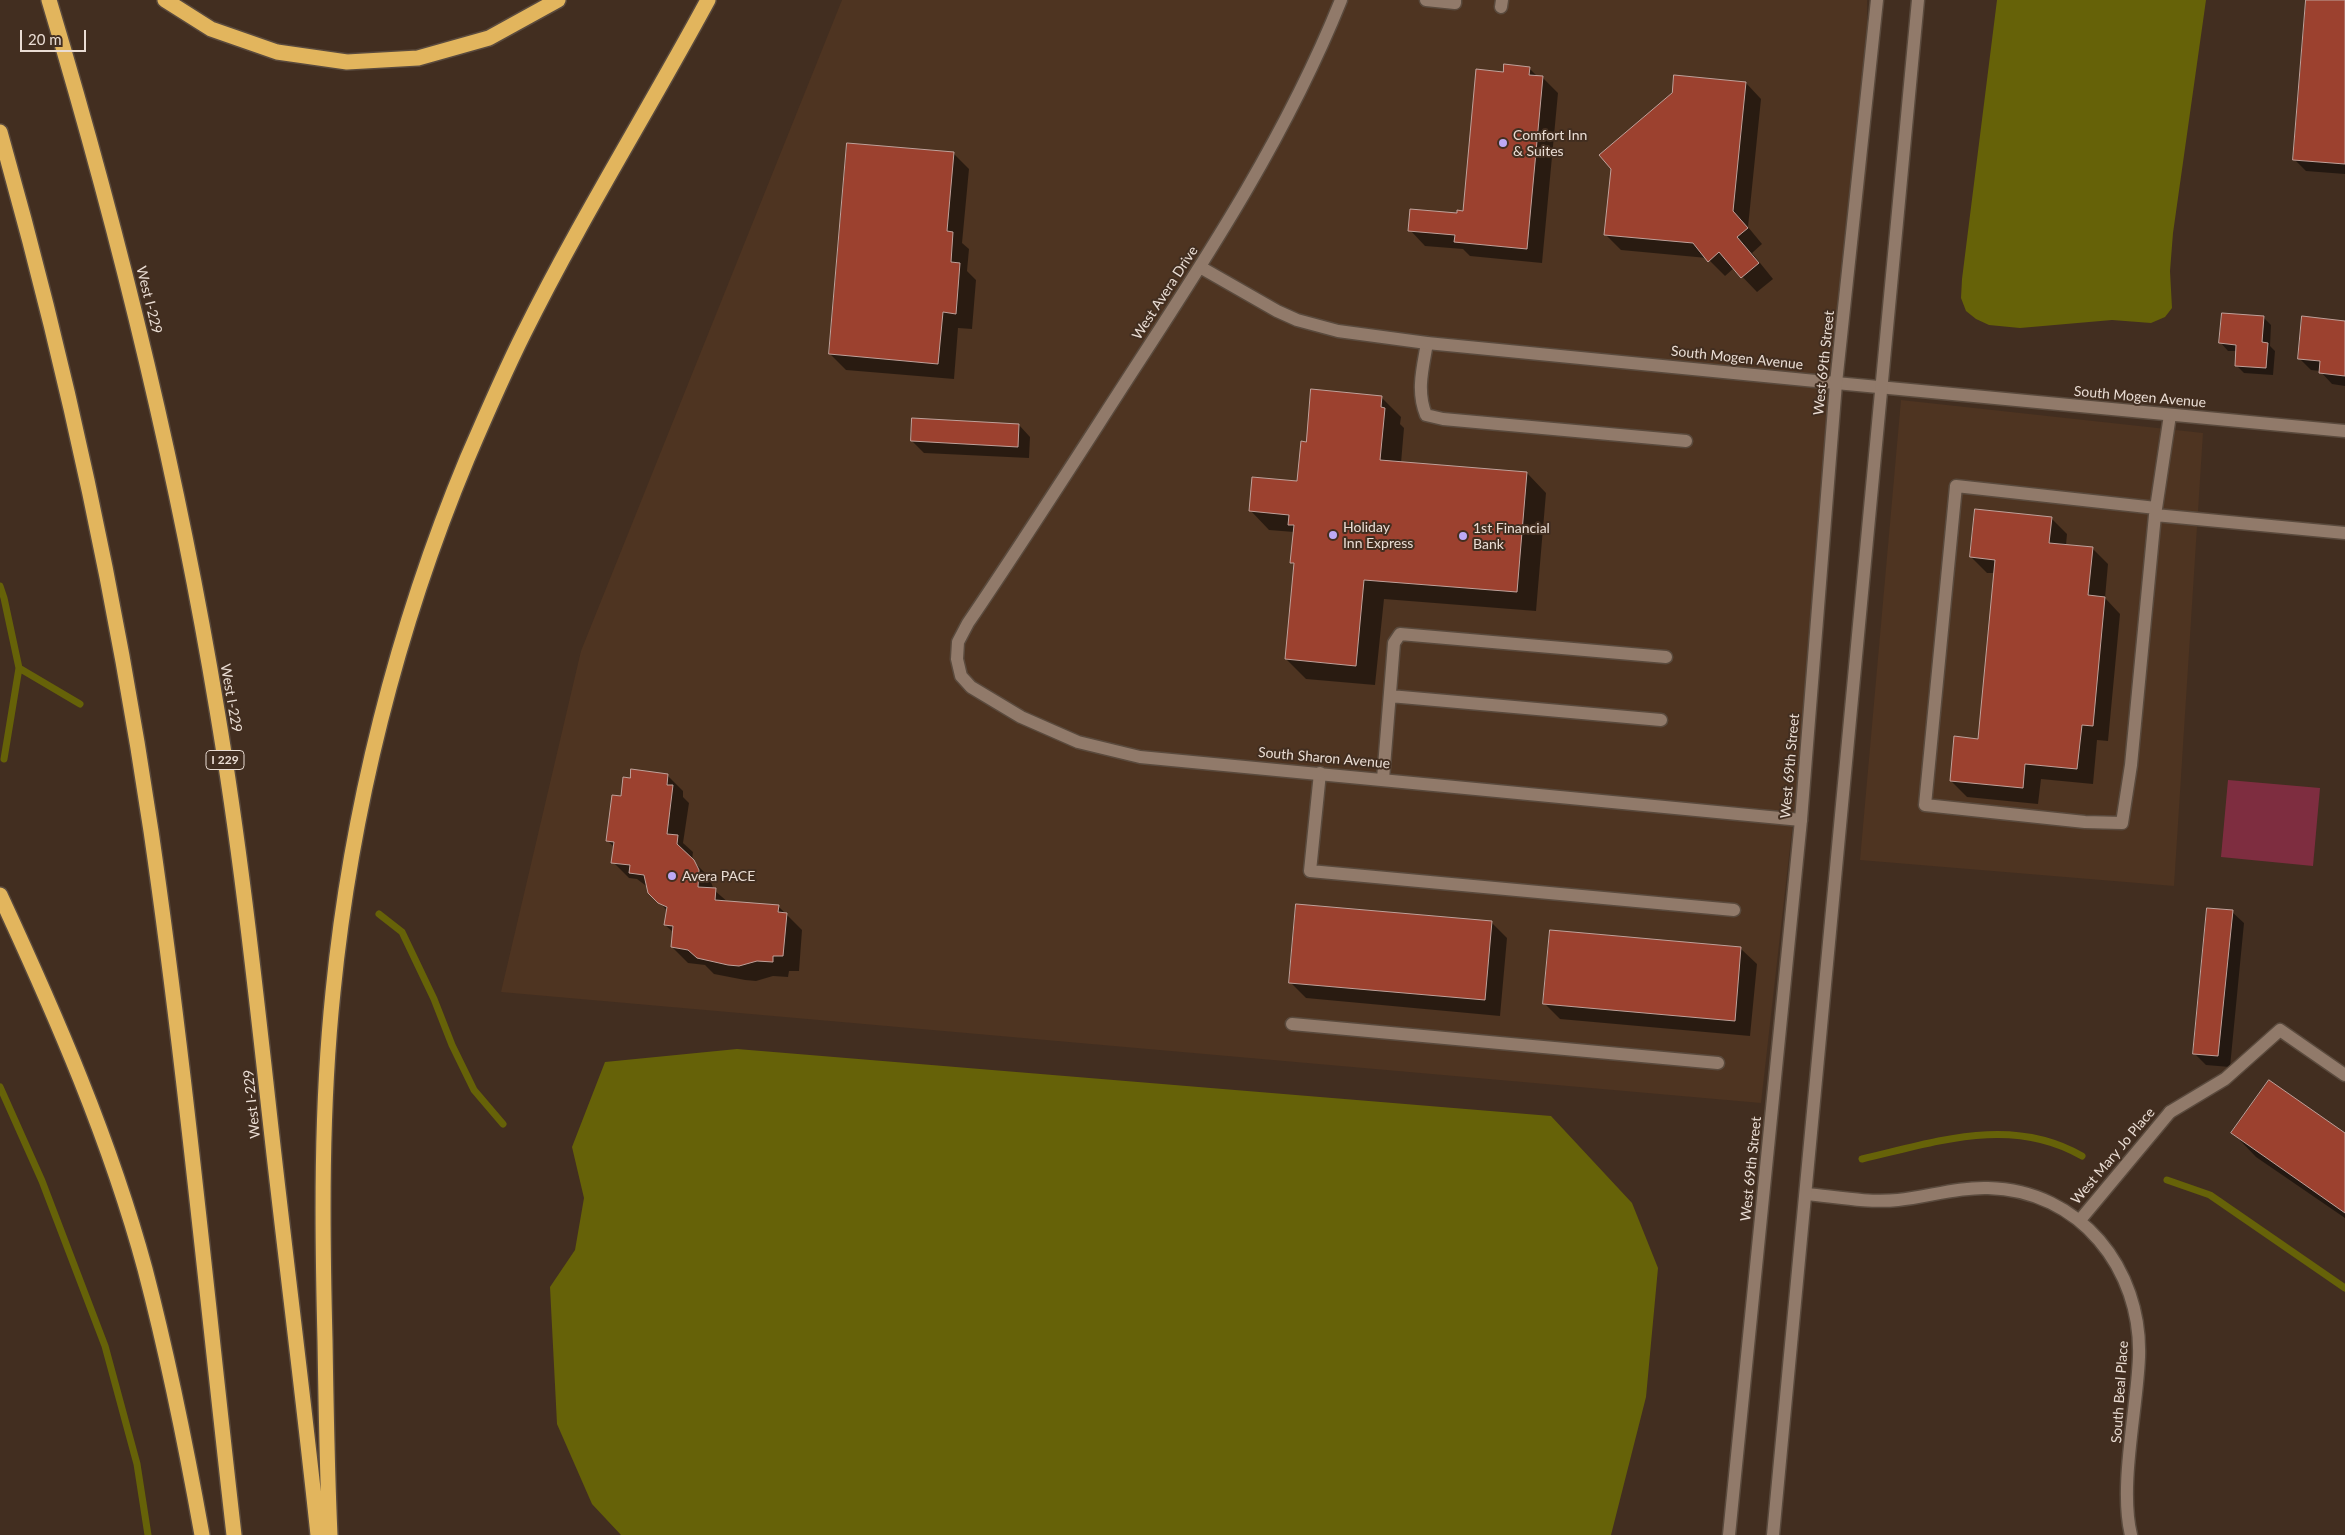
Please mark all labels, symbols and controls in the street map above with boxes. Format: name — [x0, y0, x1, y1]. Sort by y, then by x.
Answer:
scale bar — [22, 20, 89, 52]
text: 20 m — [28, 30, 62, 48]
place label: Comfort Inn & Suites — [1513, 127, 1587, 160]
marker: Comfort Inn & Suites — [1497, 137, 1509, 149]
street label: West Avera Drive — [1129, 243, 1201, 343]
street label: West I-229 — [132, 264, 166, 336]
street label: West 69th Street — [1810, 310, 1838, 416]
street label: South Mogen Avenue — [1670, 343, 1804, 373]
street label: South Mogen Avenue — [2073, 383, 2207, 411]
place label: Holiday Inn Express — [1343, 519, 1413, 552]
place label: 1st Financial Bank — [1473, 520, 1550, 552]
marker: Holiday Inn Express — [1327, 529, 1339, 541]
marker: 1st Financial Bank — [1457, 530, 1469, 542]
street label: West I-229 — [217, 662, 245, 734]
street label: West 69th Street — [1777, 713, 1803, 819]
street label: South Sharon Avenue — [1257, 744, 1391, 772]
road number: I 229 — [206, 750, 244, 770]
place label: Avera PACE — [682, 868, 755, 884]
marker: Avera PACE — [666, 870, 678, 882]
street label: West I-229 — [240, 1069, 264, 1139]
street label: West Mary Jo Place — [2068, 1104, 2158, 1208]
street label: West 69th Street — [1737, 1116, 1765, 1222]
street label: South Beal Place — [2108, 1340, 2132, 1444]

